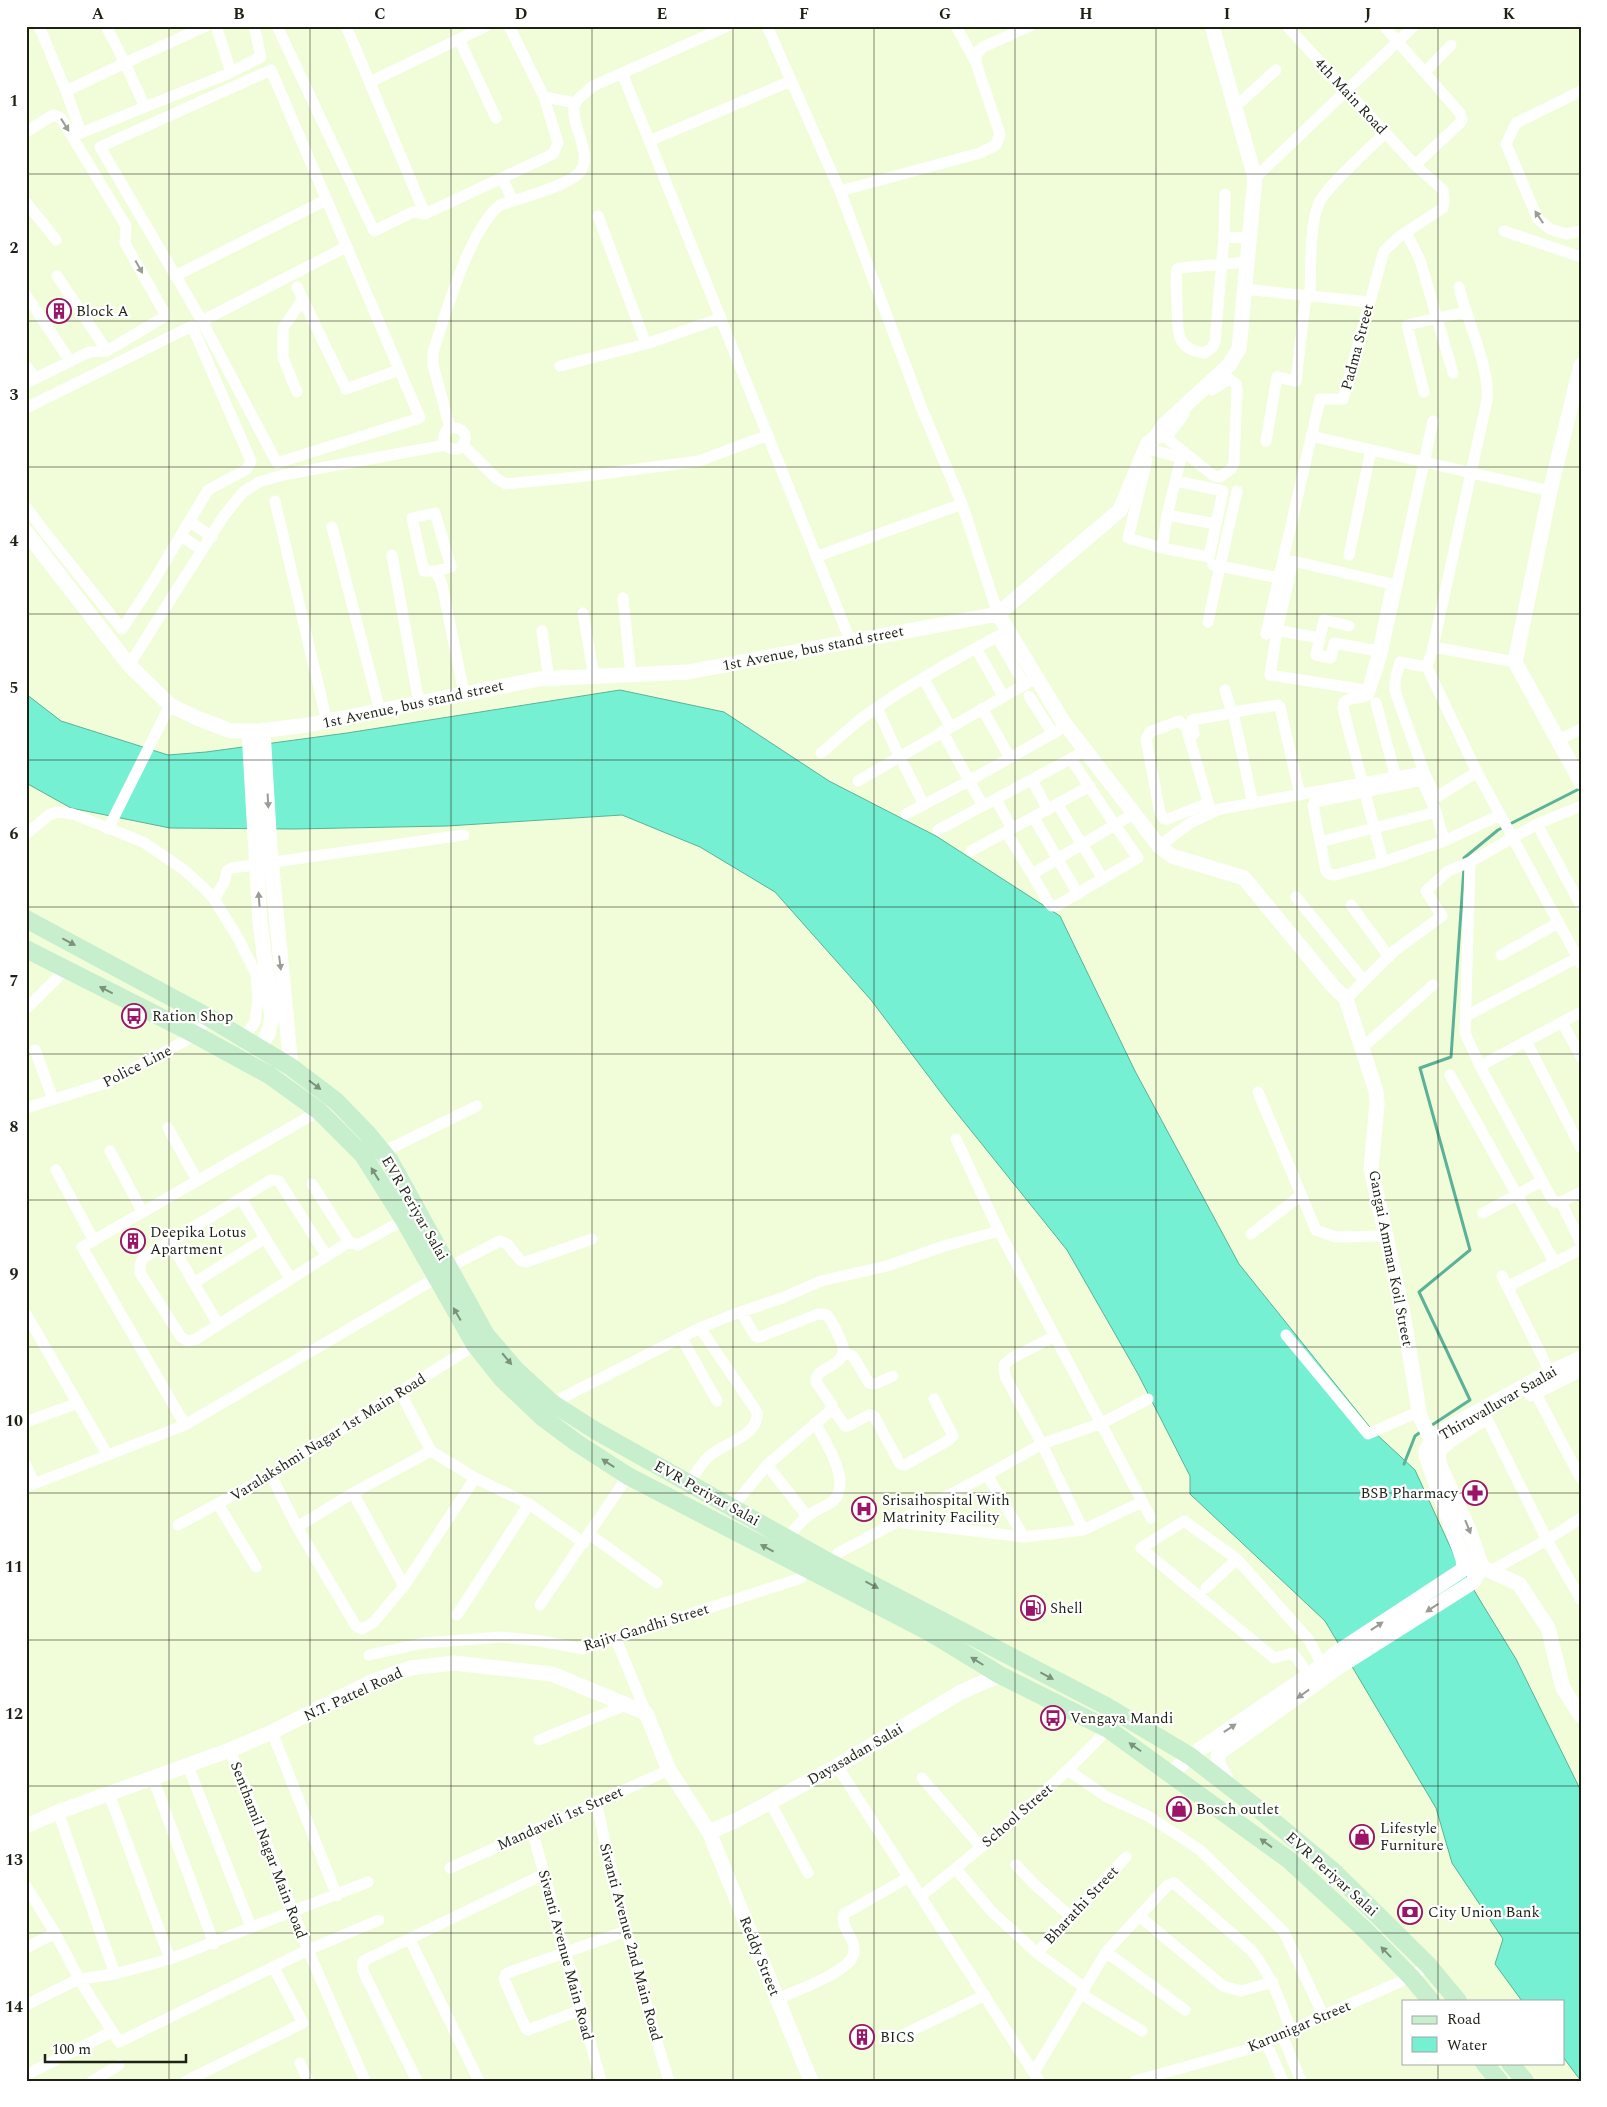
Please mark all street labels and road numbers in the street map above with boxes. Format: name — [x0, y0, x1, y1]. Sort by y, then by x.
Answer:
street label: 4th Main Road — [1309, 53, 1392, 140]
street label: Padma Street — [1335, 302, 1380, 393]
street label: 1st Avenue, bus stand street — [720, 620, 906, 677]
street label: 1st Avenue, bus stand street — [321, 674, 506, 735]
street label: Police Line — [99, 1039, 176, 1094]
street label: EVR Periyar Salai — [375, 1151, 454, 1265]
street label: Gangai Amman Koil Street — [1362, 1168, 1419, 1348]
street label: Thiruvalluvar Saalai — [1435, 1360, 1562, 1447]
street label: Varalakshmi Nagar 1st Main Road — [226, 1368, 431, 1507]
street label: EVR Periyar Salai — [650, 1455, 764, 1532]
street label: Rajiv Gandhi Street — [581, 1597, 712, 1658]
street label: N.T. Pattel Road — [300, 1661, 407, 1727]
street label: Dayasadan Salai — [803, 1718, 908, 1791]
street label: Senthamil Nagar Main Road — [224, 1758, 313, 1942]
street label: School Street — [977, 1778, 1058, 1853]
street label: Mandaveli 1st Street — [494, 1780, 627, 1857]
street label: EVR Periyar Salai — [1280, 1826, 1383, 1922]
street label: Sivanti Avenue 2nd Main Road — [593, 1841, 668, 2044]
street label: Bharathi Street — [1039, 1861, 1124, 1950]
street label: Sivanti Avenue Main Road — [532, 1867, 599, 2043]
street label: Reddy Street — [733, 1913, 786, 2000]
street label: Karunigar Street — [1244, 1994, 1354, 2059]

